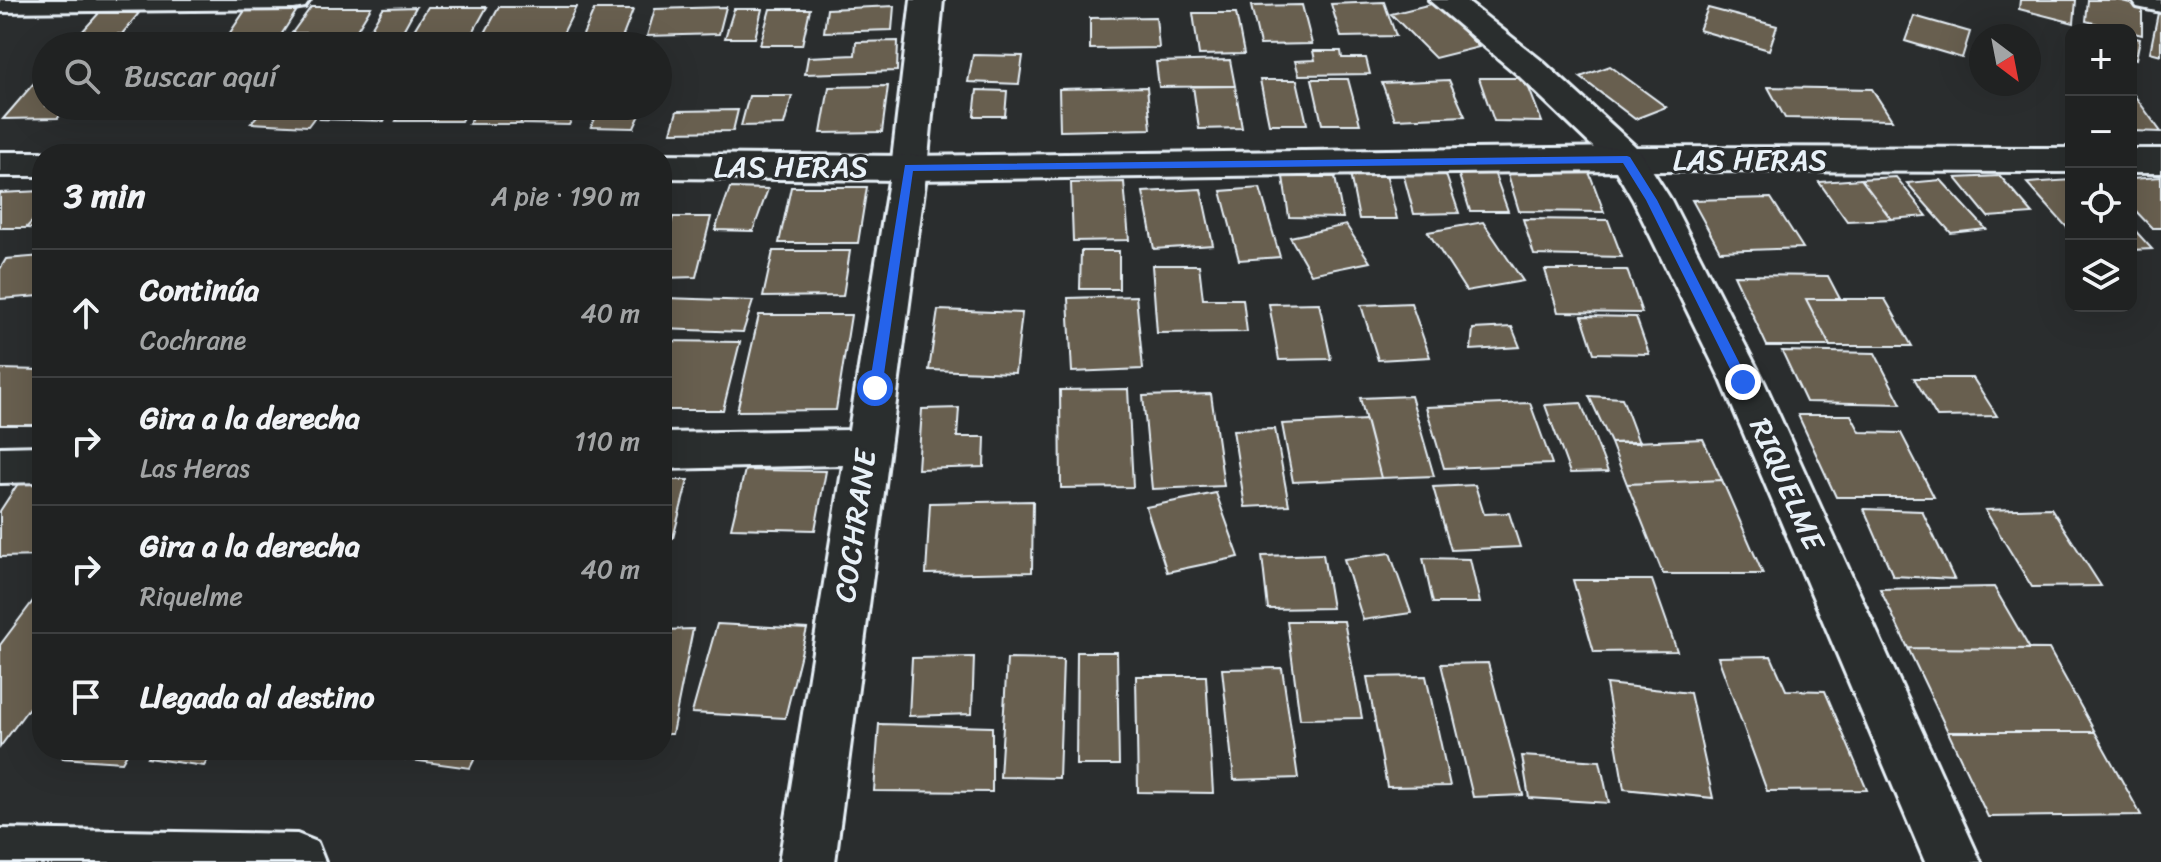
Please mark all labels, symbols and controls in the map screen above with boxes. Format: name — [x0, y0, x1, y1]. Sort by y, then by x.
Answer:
north arrow — [1969, 24, 2041, 96]
map controls — [2065, 24, 2137, 312]
button: + — [2065, 24, 2137, 96]
search box — [32, 32, 672, 120]
text: Buscar aquí — [124, 49, 277, 103]
icon: search — [60, 54, 104, 98]
button: − — [2065, 96, 2137, 168]
street label: LAS HERAS — [1673, 133, 1827, 187]
street label: LAS HERAS — [714, 140, 868, 194]
text: 3 min — [64, 166, 145, 226]
button: locate — [2065, 168, 2137, 240]
text: A pie · 190 m — [491, 173, 640, 219]
button: layers — [2065, 240, 2137, 312]
text: Continúa — [140, 263, 259, 317]
text: 40 m — [581, 290, 640, 336]
icon: ahead — [64, 291, 108, 335]
text: Cochrane — [140, 317, 246, 363]
route end — [1725, 364, 1761, 400]
route start — [857, 370, 893, 406]
text: Gira a la derecha — [140, 391, 360, 445]
street label: RIQUELME — [1734, 409, 1841, 561]
text: 110 m — [575, 418, 640, 464]
icon: right — [64, 419, 108, 463]
street label: COCHRANE — [818, 444, 893, 606]
text: Las Heras — [140, 445, 250, 491]
text: Gira a la derecha — [140, 519, 360, 573]
text: 40 m — [581, 546, 640, 592]
icon: right — [64, 547, 108, 591]
text: Riquelme — [140, 573, 243, 619]
text: Llegada al destino — [140, 670, 374, 724]
icon: arrive — [64, 675, 108, 719]

